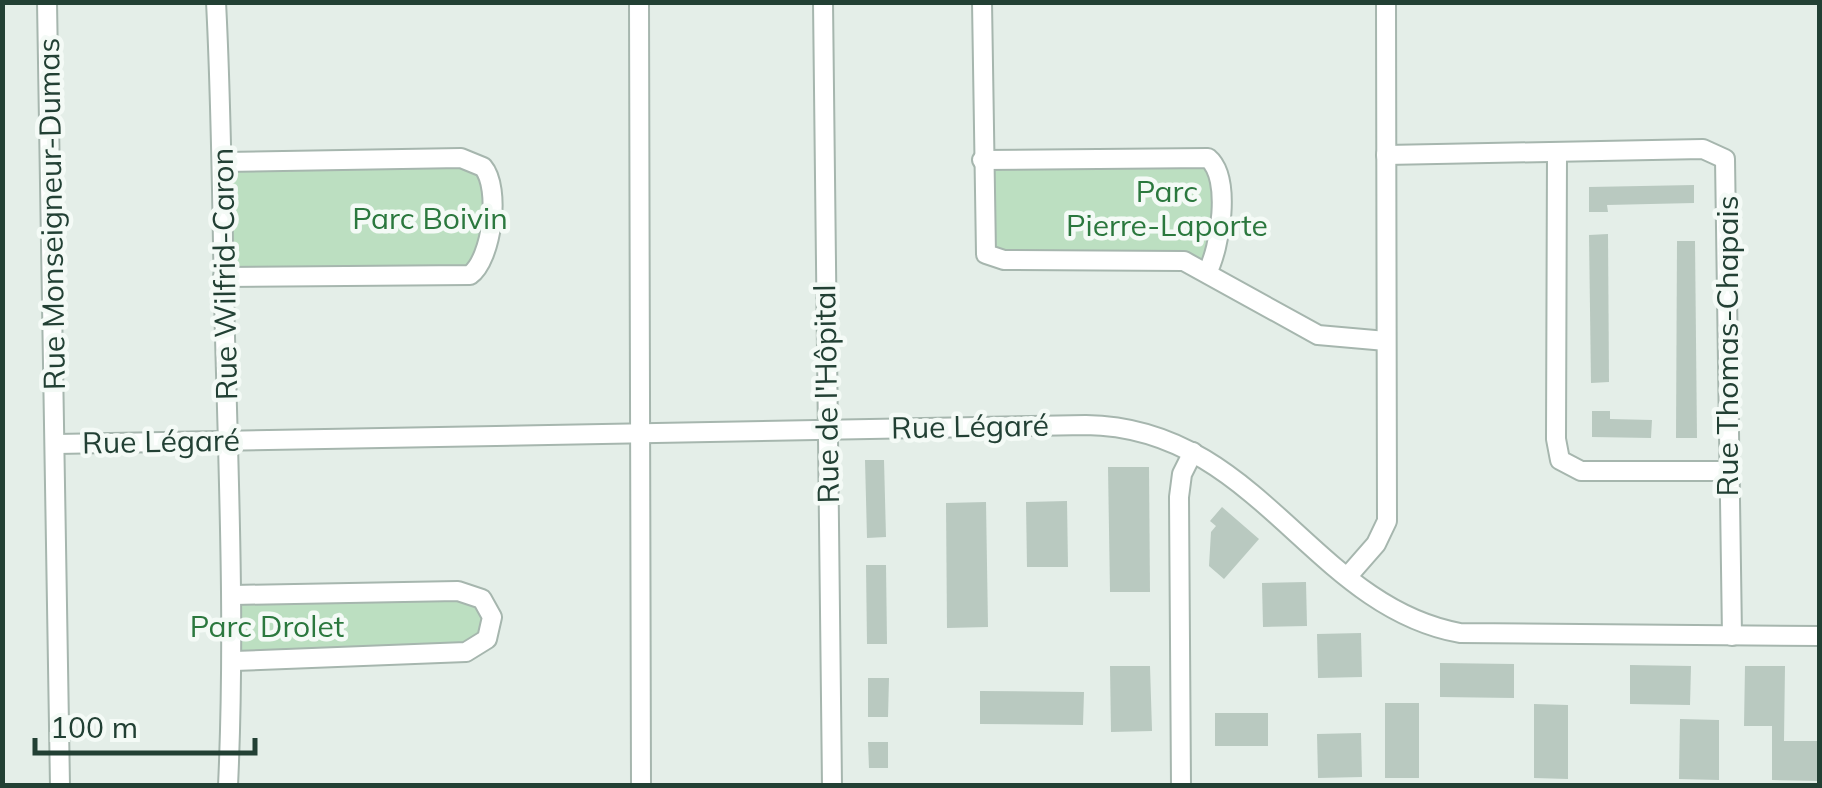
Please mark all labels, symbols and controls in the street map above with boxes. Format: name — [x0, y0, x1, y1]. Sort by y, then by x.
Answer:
street label: Rue Monseigneur-Dumas — [29, 38, 73, 390]
street label: Rue Wilfrid-Caron — [203, 148, 245, 400]
park label: Parc Pierre-Laporte — [1066, 172, 1268, 244]
street label: Rue Thomas-Chapais — [1708, 195, 1746, 497]
park label: Parc Boivin — [352, 199, 508, 237]
street label: Rue de l'Hôpital — [805, 284, 847, 504]
street label: Rue Légaré — [891, 406, 1049, 446]
street label: Rue Légaré — [82, 421, 240, 461]
park label: Parc Drolet — [190, 607, 344, 645]
scale bar — [35, 693, 255, 755]
text: 100 m — [50, 708, 138, 746]

